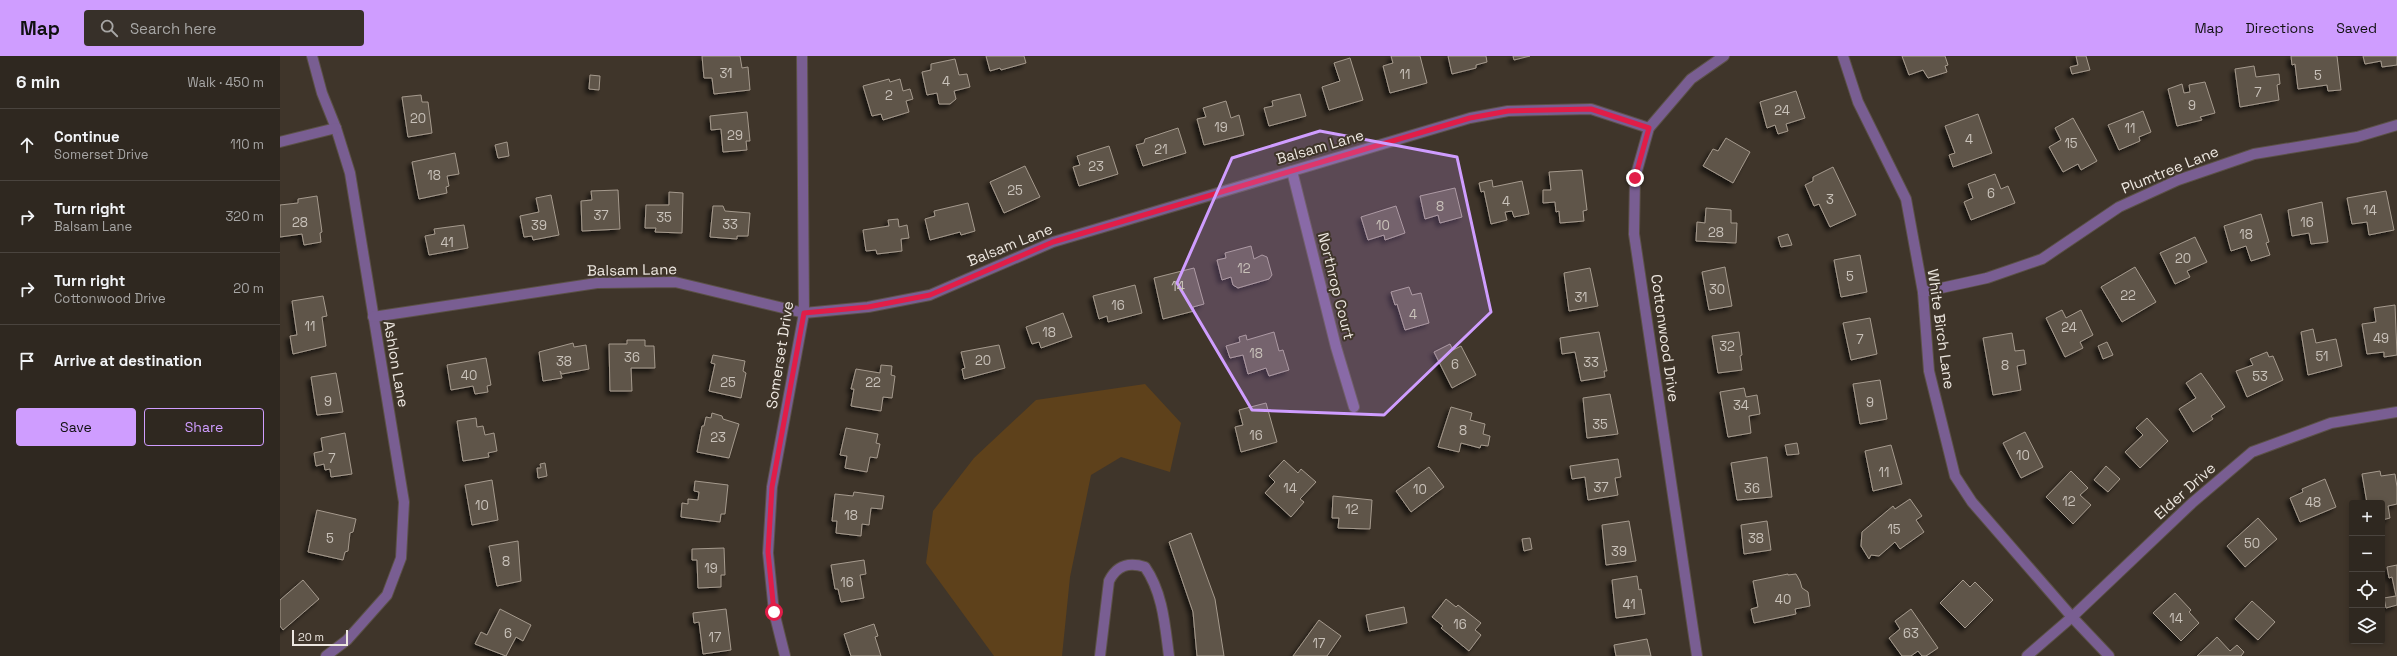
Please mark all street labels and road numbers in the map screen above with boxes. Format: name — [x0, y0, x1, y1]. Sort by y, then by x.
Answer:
street label: Balsam Lane — [1274, 125, 1366, 168]
street label: Plumtree Lane — [2118, 141, 2221, 198]
street label: Balsam Lane — [964, 219, 1055, 270]
street label: Northrop Court — [1314, 230, 1359, 342]
street label: Balsam Lane — [587, 259, 677, 280]
street label: White Birch Lane — [1924, 268, 1959, 390]
street label: Cottonwood Drive — [1647, 273, 1684, 403]
street label: Somerset Drive — [762, 300, 797, 410]
street label: Ashlon Lane — [380, 319, 413, 409]
street label: Elder Drive — [2150, 458, 2219, 523]

